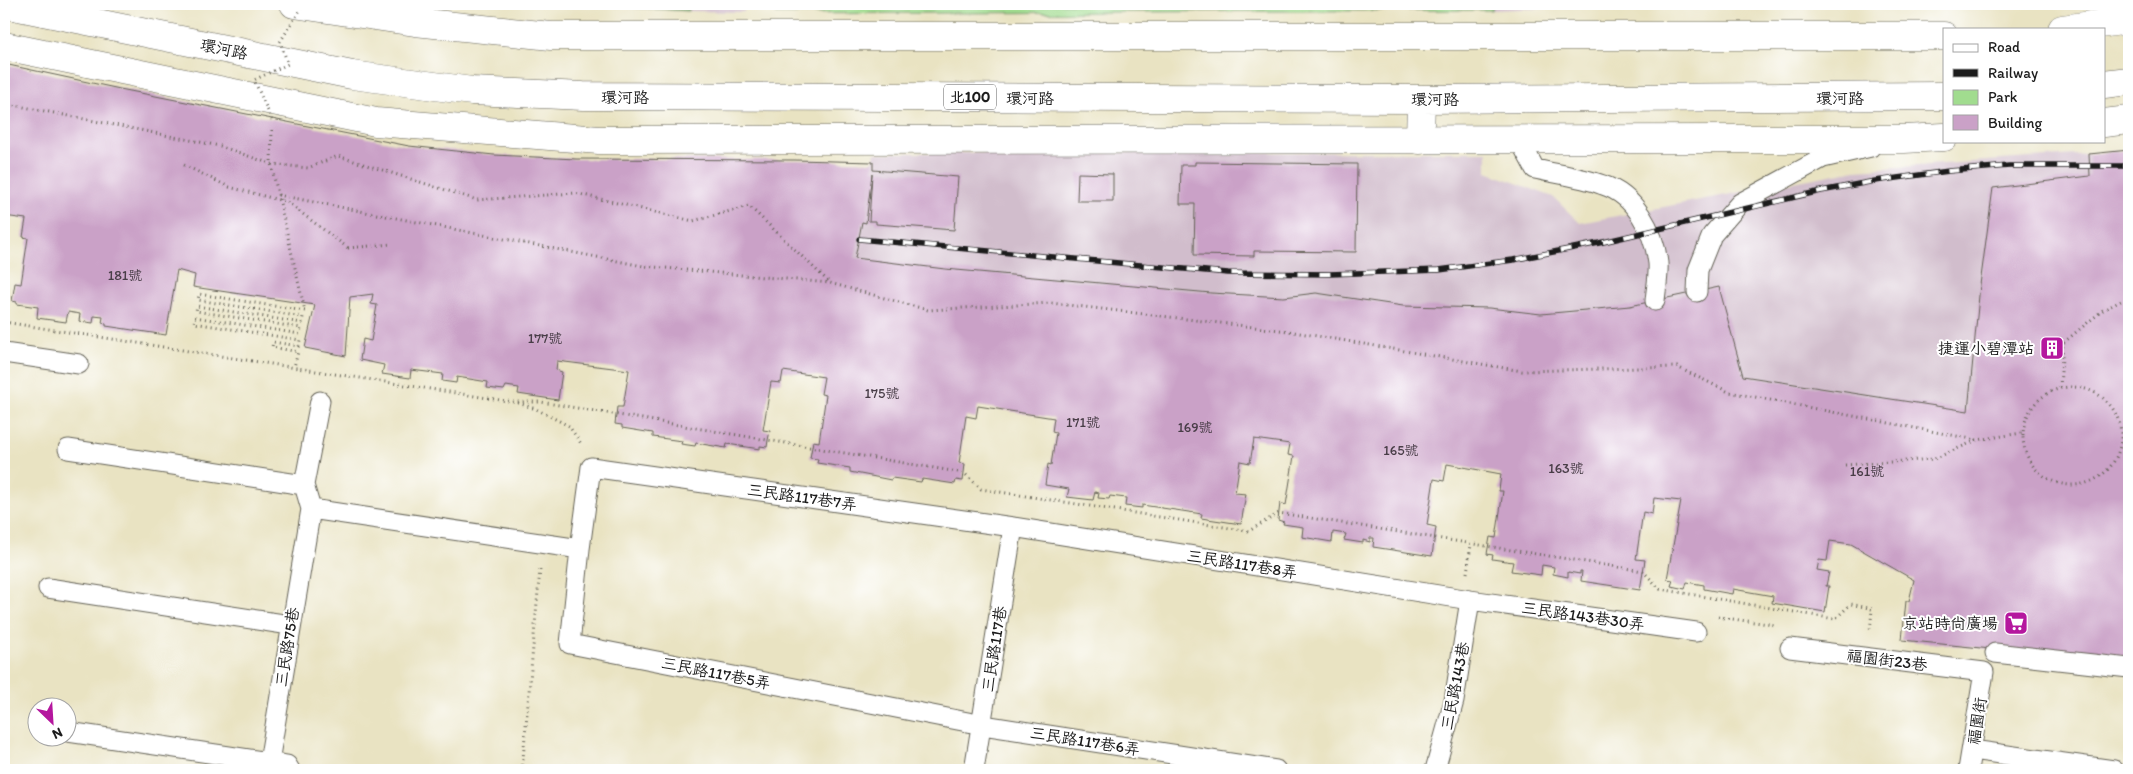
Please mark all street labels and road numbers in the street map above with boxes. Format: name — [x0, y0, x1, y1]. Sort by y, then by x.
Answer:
street label: 環河路 — [199, 35, 249, 63]
road number: 北100 — [944, 84, 996, 110]
street label: 環河路 — [601, 88, 649, 107]
street label: 環河路 — [1006, 89, 1054, 108]
street label: 環河路 — [1816, 89, 1864, 108]
street label: 環河路 — [1411, 90, 1459, 109]
street label: 三民路117巷7弄 — [746, 480, 858, 514]
street label: 三民路117巷8弄 — [1185, 546, 1299, 582]
street label: 三民路143巷30弄 — [1520, 598, 1646, 634]
street label: 三民路117巷 — [978, 605, 1010, 693]
street label: 三民路75巷 — [271, 606, 303, 688]
street label: 三民路143巷 — [1437, 640, 1473, 732]
street label: 福園街23巷 — [1846, 646, 1928, 674]
street label: 三民路117巷5弄 — [660, 653, 772, 693]
street label: 福園街 — [1964, 696, 1990, 746]
street label: 三民路117巷6弄 — [1029, 723, 1141, 759]

